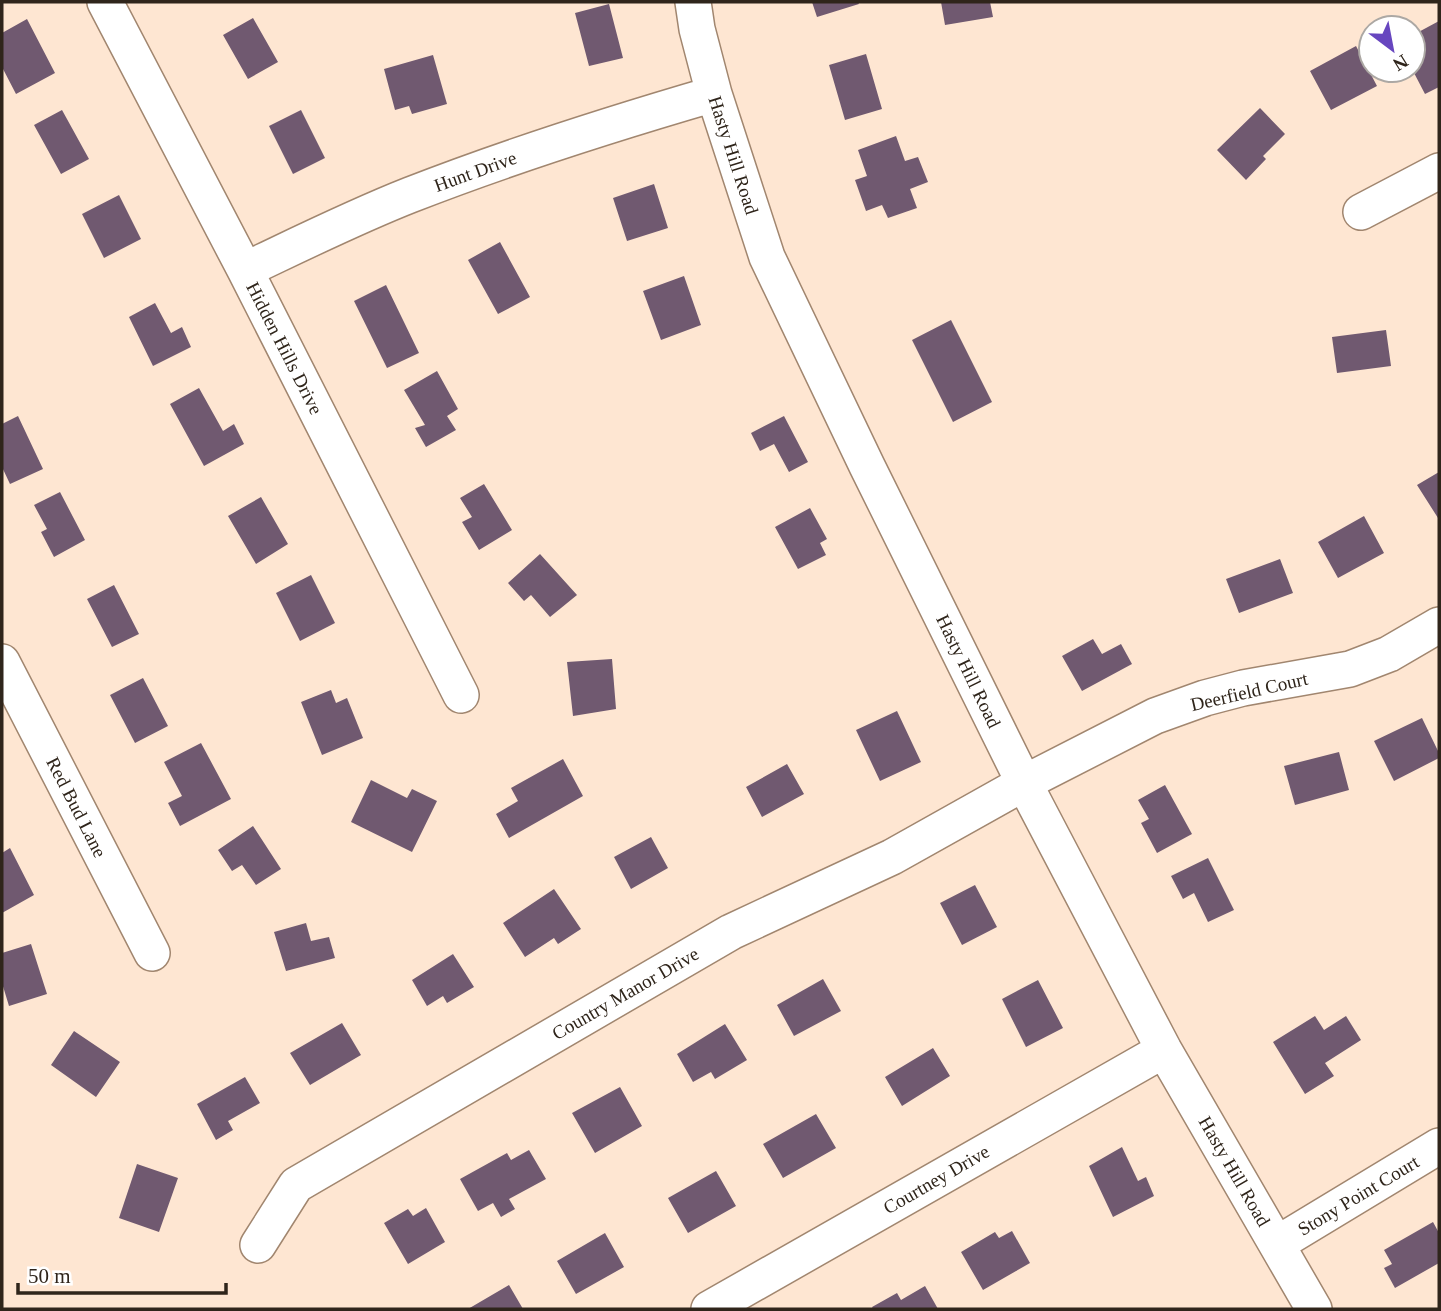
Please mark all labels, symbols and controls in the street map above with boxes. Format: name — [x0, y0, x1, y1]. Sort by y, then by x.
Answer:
north arrow — [1357, 14, 1427, 84]
text: N — [1389, 50, 1412, 76]
street label: Hasty Hill Road — [704, 93, 763, 218]
street label: Hunt Drive — [431, 147, 519, 196]
street label: Hidden Hills Drive — [242, 279, 327, 418]
street label: Hasty Hill Road — [932, 611, 1005, 732]
street label: Deerfield Court — [1188, 668, 1311, 715]
street label: Red Bud Lane — [42, 754, 111, 861]
street label: Country Manor Drive — [548, 943, 702, 1044]
street label: Hasty Hill Road — [1195, 1113, 1275, 1230]
street label: Courtney Drive — [880, 1141, 993, 1218]
street label: Stony Point Court — [1294, 1151, 1423, 1240]
scale bar — [18, 1252, 226, 1296]
text: 50 m — [28, 1264, 71, 1288]

